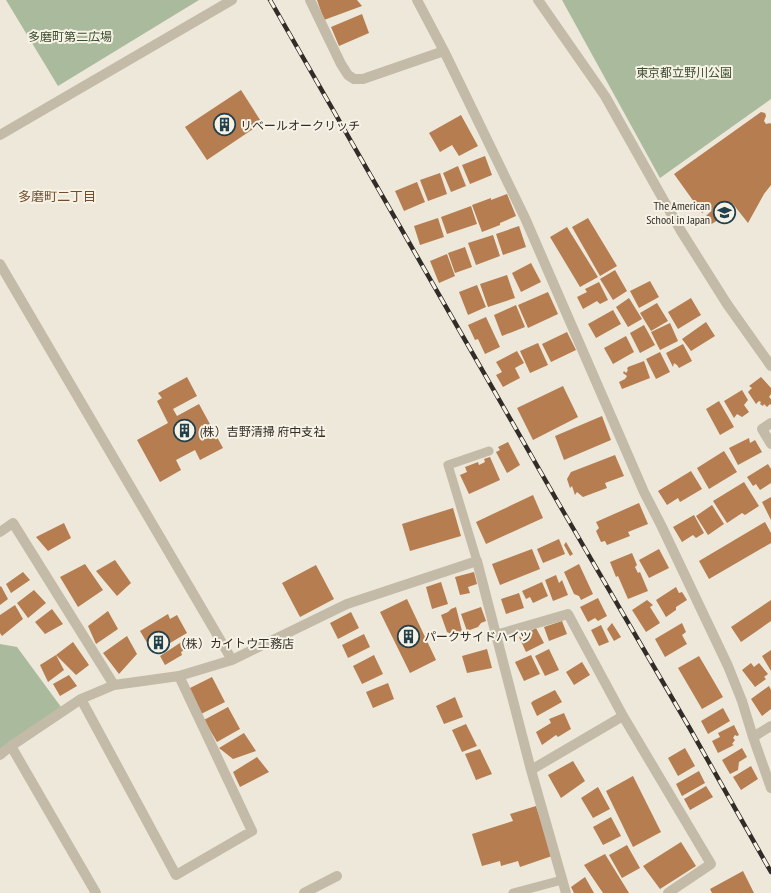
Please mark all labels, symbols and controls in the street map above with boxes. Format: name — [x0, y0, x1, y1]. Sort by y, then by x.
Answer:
park label: 多磨町第二広場 — [28, 29, 112, 44]
park label: 東京都立野川公園 — [636, 65, 732, 80]
building icon: リベールオークリッチ — [211, 112, 237, 138]
place label: リベールオークリッチ — [240, 118, 360, 133]
district label: 多磨町二丁目 — [18, 188, 96, 205]
place label: The American School in Japan — [646, 198, 710, 227]
school or university icon: The American School in Japan — [712, 199, 738, 225]
building icon: (株）吉野清掃 府中支社 — [171, 418, 197, 444]
place label: (株）吉野清掃 府中支社 — [200, 424, 325, 439]
building icon: パークサイドハイツ — [395, 623, 421, 649]
place label: パークサイドハイツ — [424, 629, 532, 644]
building icon: （株）カイトウ工務店 — [145, 630, 171, 656]
place label: （株）カイトウ工務店 — [174, 636, 294, 651]

